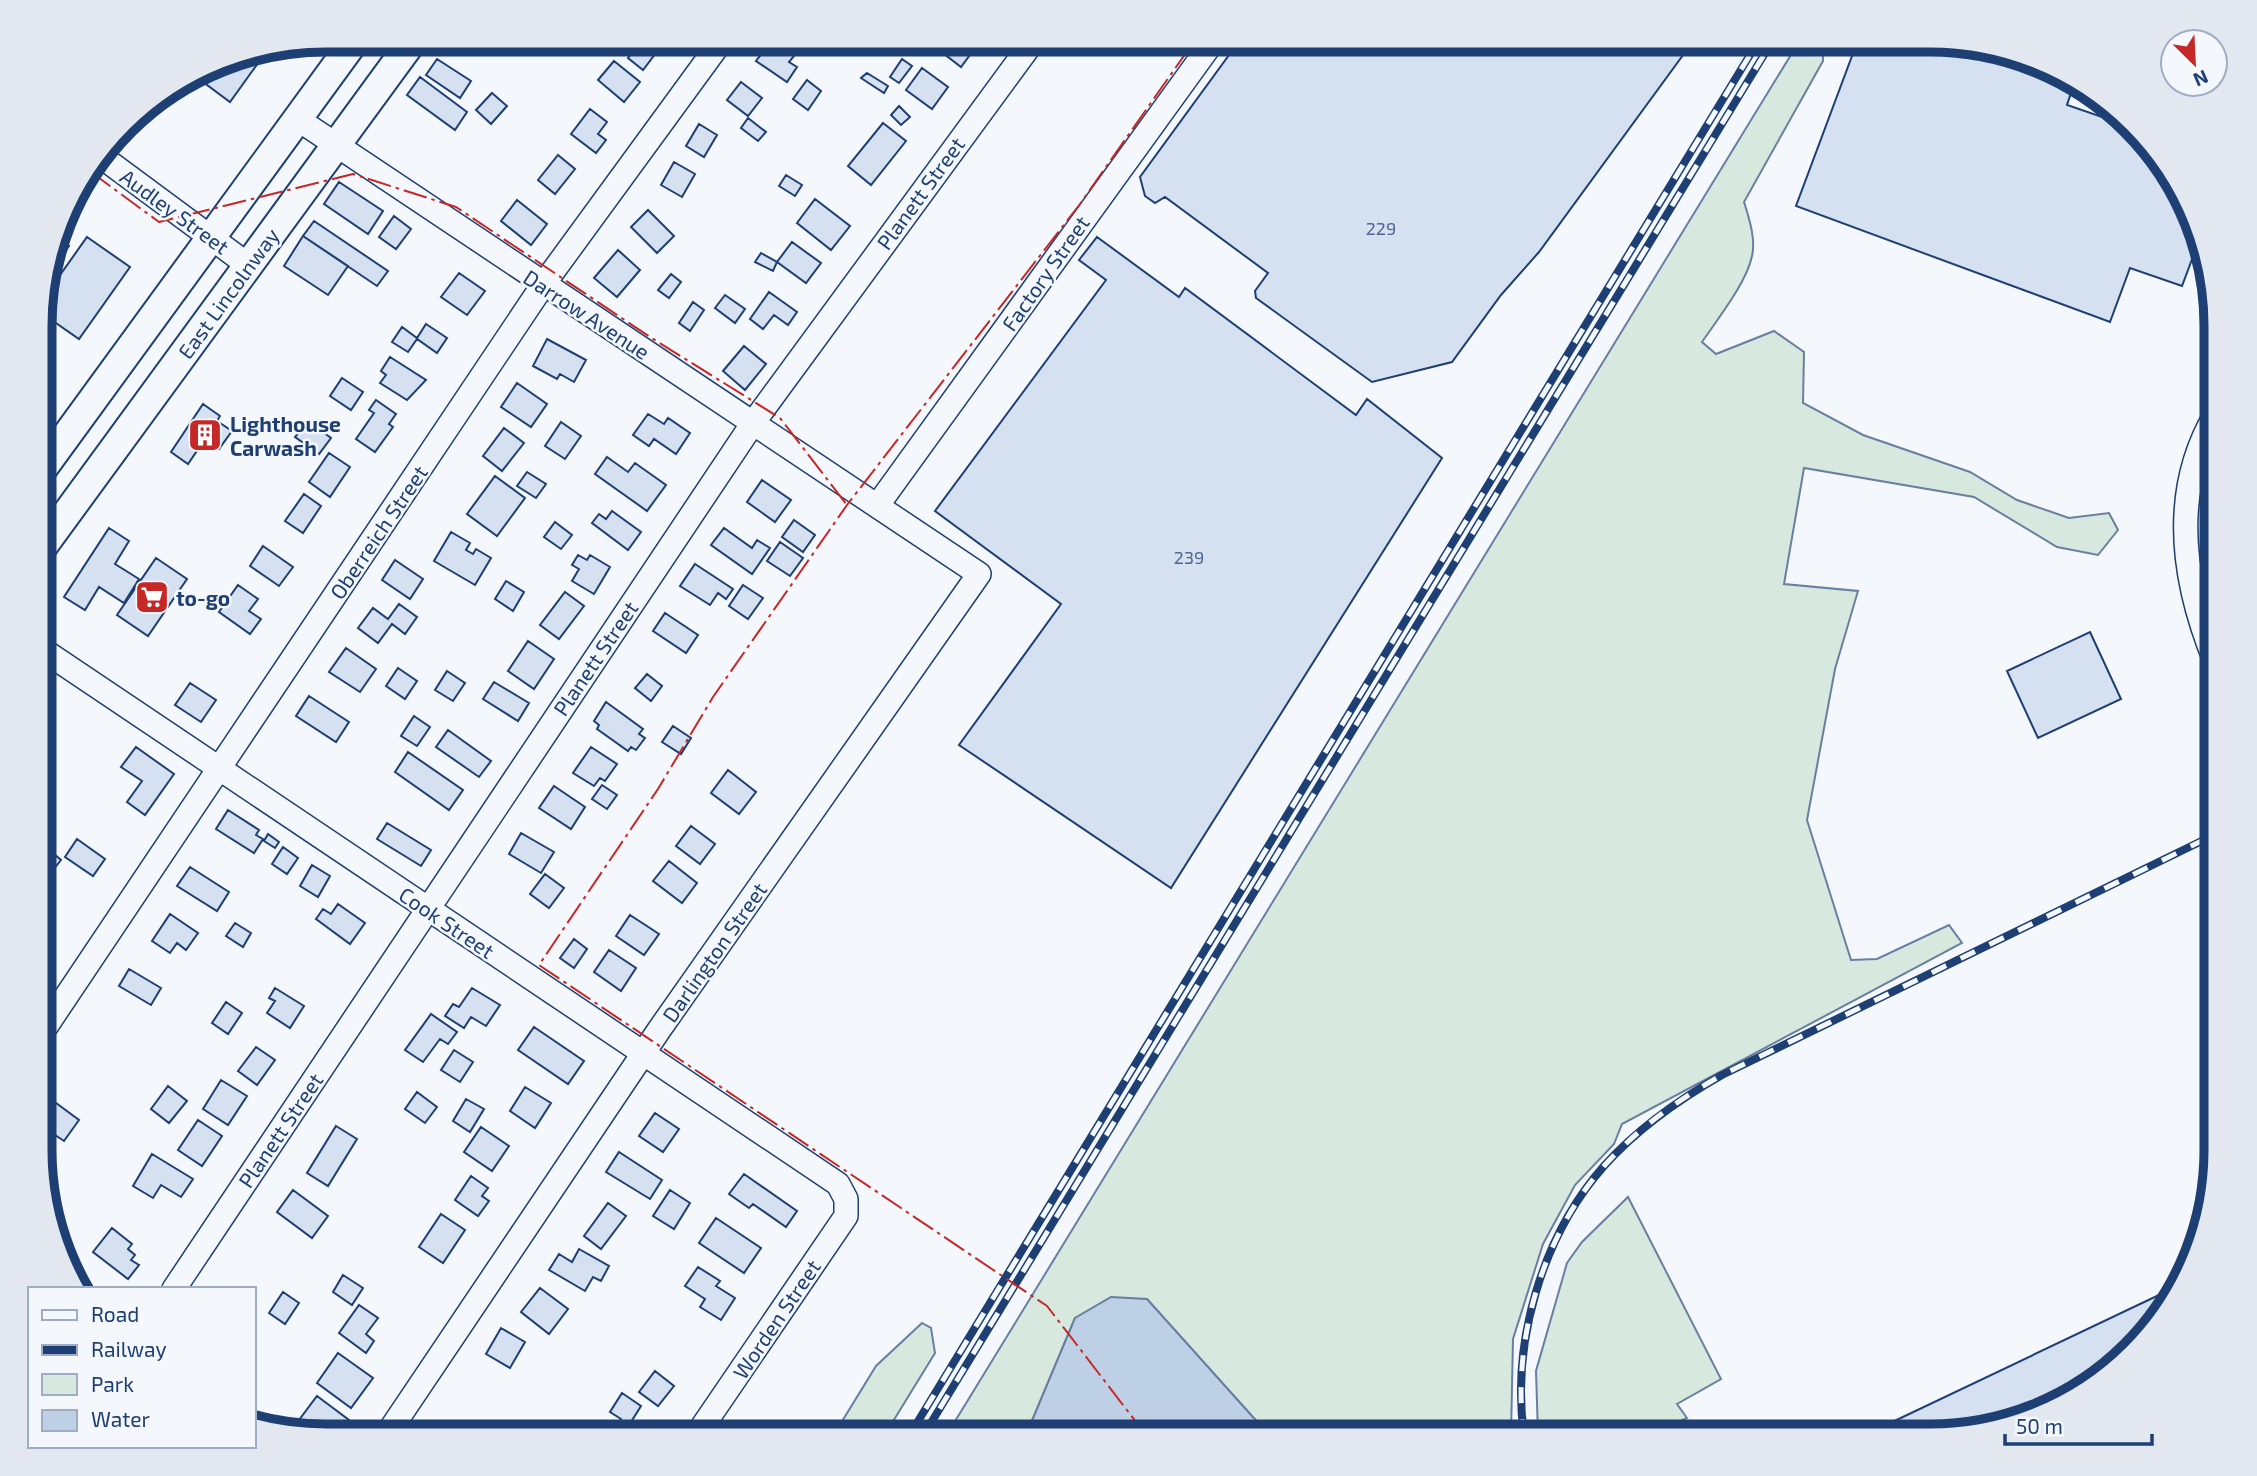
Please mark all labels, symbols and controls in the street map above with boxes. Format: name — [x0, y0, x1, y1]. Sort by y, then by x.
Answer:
north arrow — [2159, 28, 2229, 98]
text: N — [2190, 66, 2212, 92]
street label: Planett Street — [871, 132, 969, 254]
street label: Audley Street — [116, 163, 234, 259]
street label: Factory Street — [996, 211, 1094, 335]
house number: 229 — [1366, 217, 1396, 239]
street label: East Lincolnway — [172, 223, 284, 363]
street label: Darrow Avenue — [519, 264, 655, 364]
place label: Lighthouse Carwash — [230, 411, 341, 460]
building icon: Lighthouse Carwash — [186, 416, 224, 454]
street label: Oberreich Street — [324, 460, 432, 604]
house number: 239 — [1174, 546, 1204, 568]
supermarket icon: to-go — [133, 578, 171, 616]
place label: to-go — [176, 585, 230, 610]
street label: Planett Street — [548, 596, 642, 720]
street label: Darlington Street — [657, 877, 771, 1027]
street label: Cook Street — [395, 881, 499, 963]
street label: Planett Street — [233, 1068, 327, 1192]
street label: Worden Street — [727, 1255, 825, 1383]
legend — [28, 1287, 256, 1448]
text: Road — [91, 1301, 139, 1326]
text: Railway — [91, 1336, 167, 1361]
text: Park — [91, 1371, 134, 1396]
scale bar — [2005, 1402, 2152, 1446]
text: Water — [91, 1406, 150, 1431]
text: 50 m — [2016, 1413, 2063, 1438]

